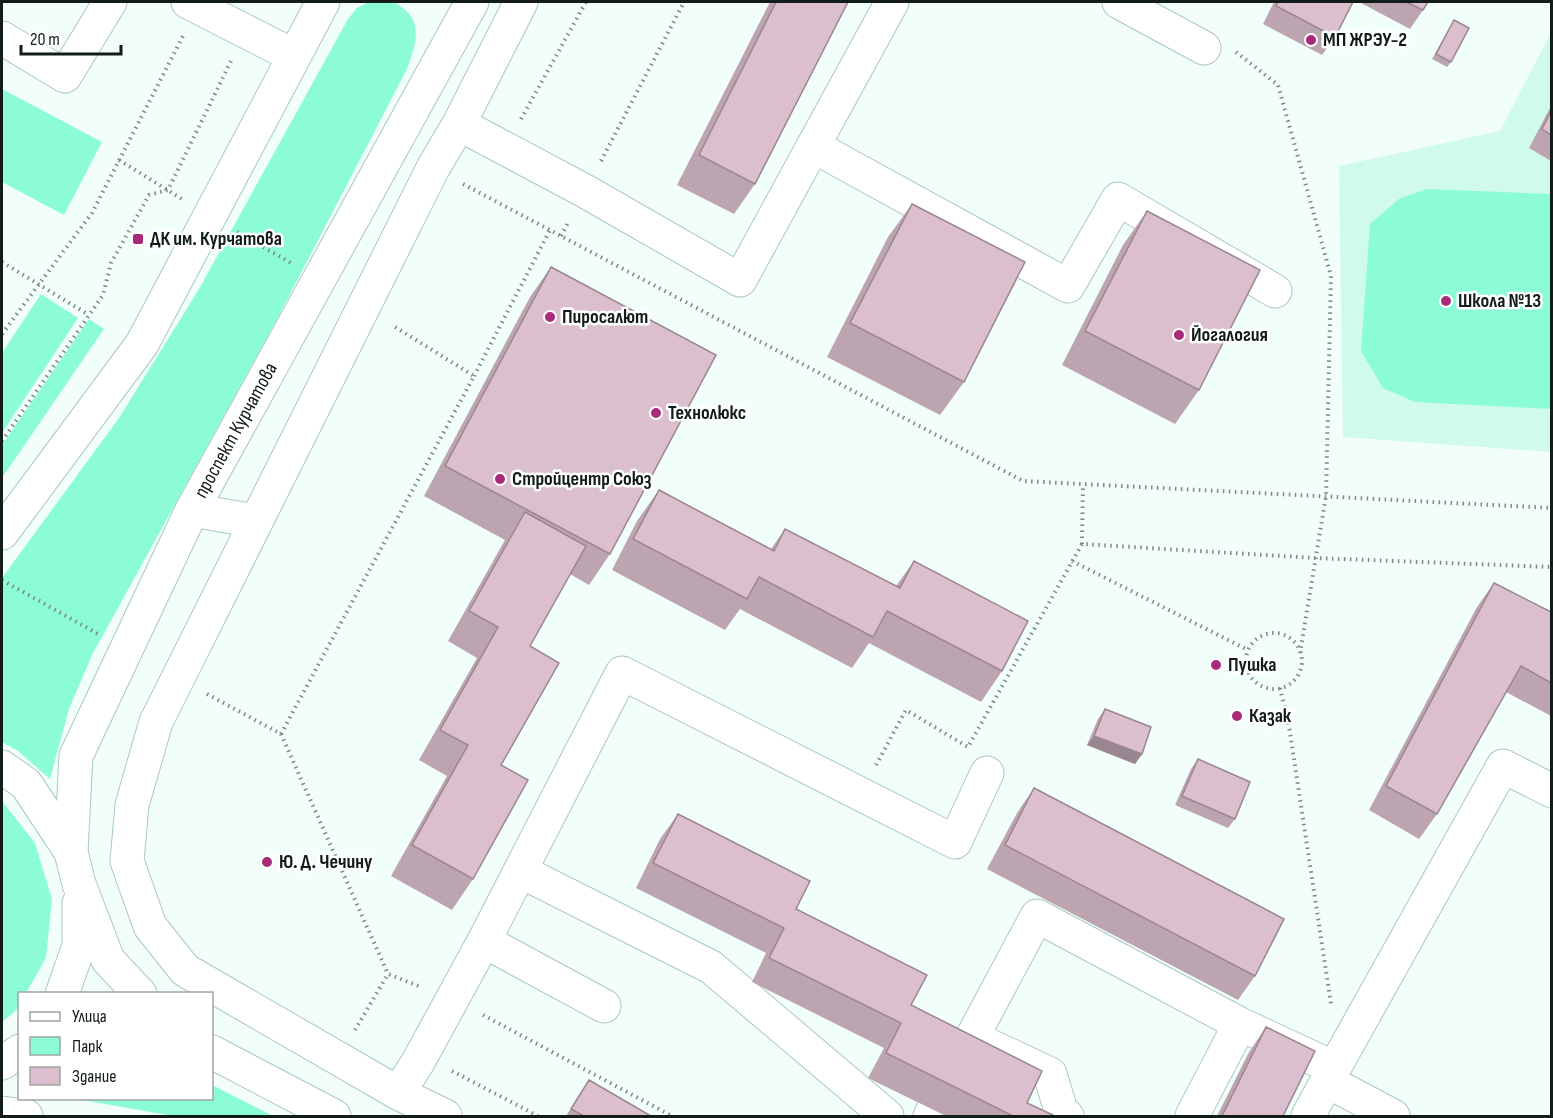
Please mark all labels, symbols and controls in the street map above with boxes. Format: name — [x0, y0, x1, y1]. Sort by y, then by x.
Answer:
scale bar — [21, 18, 122, 56]
place label: МП ЖРЭУ-2 — [1323, 28, 1407, 52]
text: 20 m — [30, 29, 60, 50]
marker: МП ЖРЭУ-2 — [1304, 33, 1318, 47]
place label: ДК им. Курчатова — [150, 227, 282, 251]
marker: ДК им. Курчатова — [131, 232, 145, 246]
place label: Школа №13 — [1458, 289, 1541, 313]
marker: Школа №13 — [1439, 294, 1453, 308]
place label: Пиросалют — [562, 305, 648, 329]
marker: Пиросалют — [543, 310, 557, 324]
place label: Йогалогия — [1191, 323, 1268, 347]
marker: Йогалогия — [1172, 328, 1186, 342]
street label: проспект Курчатова — [189, 359, 283, 502]
place label: Технолюкс — [668, 401, 746, 425]
marker: Технолюкс — [649, 406, 663, 420]
place label: Стройцентр Союз — [512, 467, 652, 491]
marker: Стройцентр Союз — [493, 472, 507, 486]
place label: Пушка — [1228, 653, 1277, 677]
marker: Пушка — [1209, 658, 1223, 672]
place label: Казак — [1249, 704, 1292, 728]
marker: Казак — [1230, 709, 1244, 723]
place label: Ю. Д. Чечину — [279, 850, 373, 874]
marker: Ю. Д. Чечину — [260, 855, 274, 869]
legend — [18, 992, 213, 1100]
text: Улица — [72, 1006, 107, 1027]
text: Парк — [72, 1036, 103, 1057]
text: Здание — [72, 1066, 117, 1087]

